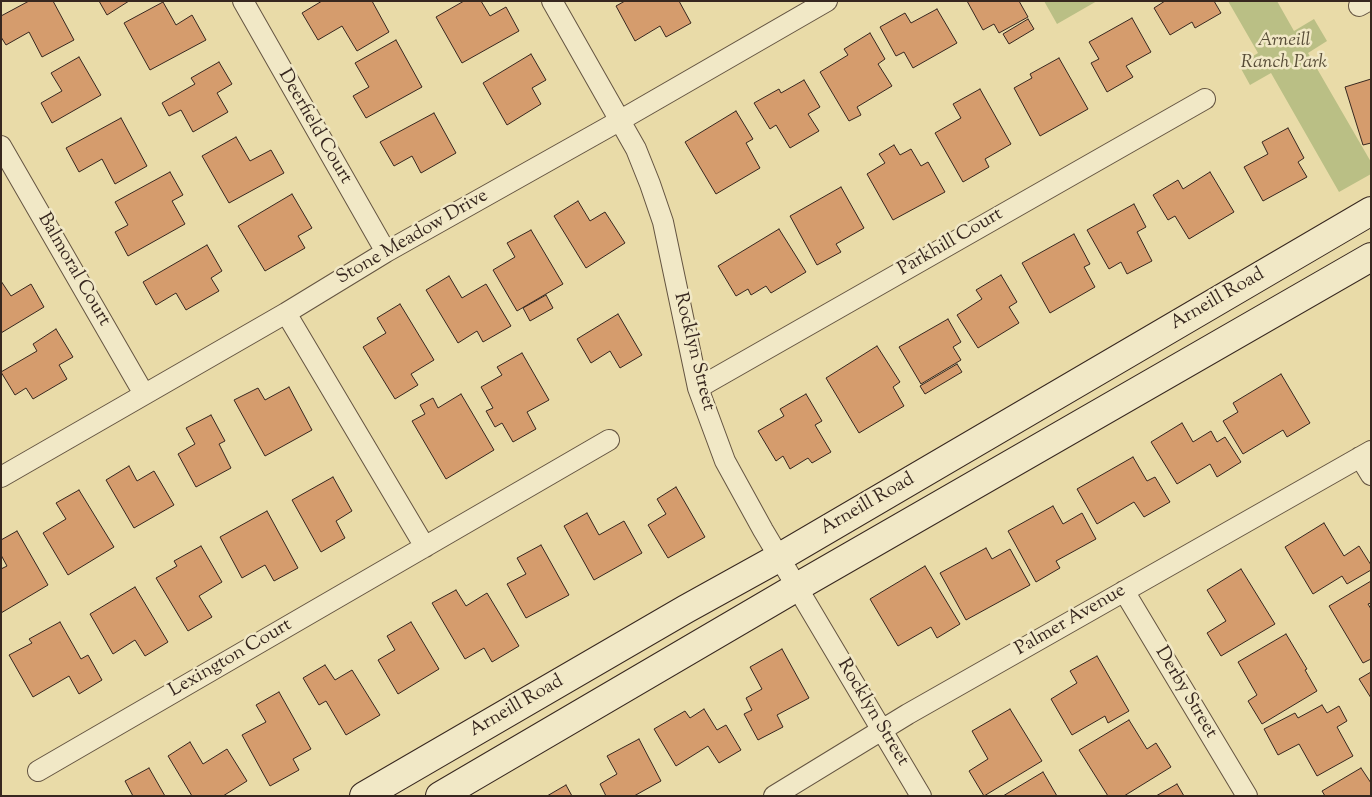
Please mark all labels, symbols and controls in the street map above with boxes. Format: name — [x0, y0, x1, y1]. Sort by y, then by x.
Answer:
park label: Arneill Ranch Park — [1241, 31, 1327, 75]
street label: Deerfield Court — [272, 66, 356, 188]
street label: Stone Meadow Drive — [333, 185, 493, 291]
street label: Parkhill Court — [895, 204, 1007, 282]
street label: Balmoral Court — [31, 209, 115, 331]
street label: Arneill Road — [1167, 264, 1269, 336]
street label: Rocklyn Street — [667, 290, 719, 414]
street label: Arneill Road — [817, 469, 919, 541]
street label: Palmer Avenue — [1012, 580, 1130, 662]
street label: Lexington Court — [165, 615, 297, 703]
street label: Derby Street — [1149, 643, 1221, 743]
street label: Rocklyn Street — [831, 655, 913, 771]
street label: Arneill Road — [466, 671, 568, 743]

